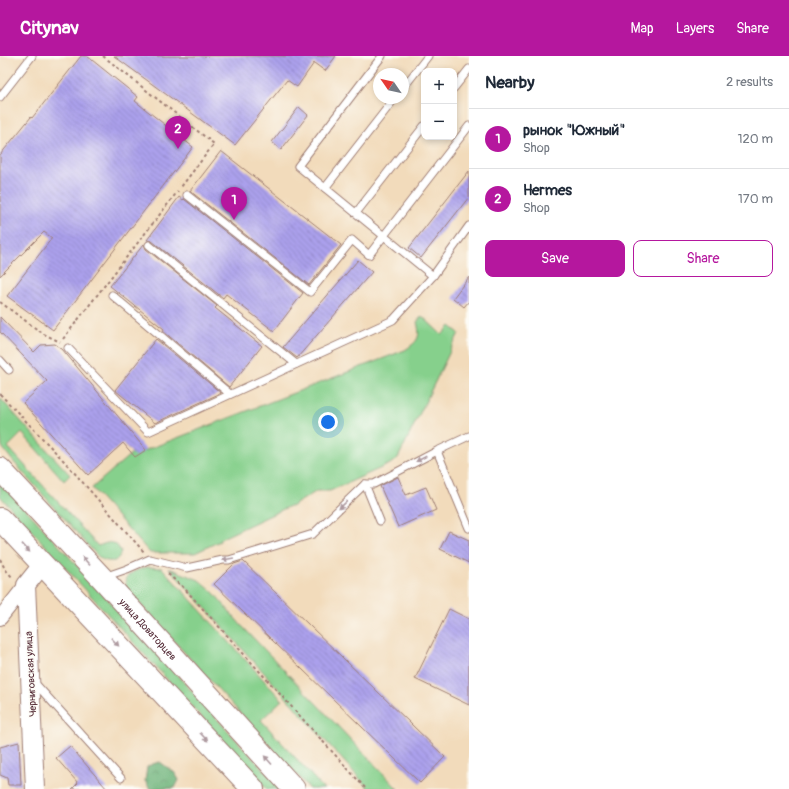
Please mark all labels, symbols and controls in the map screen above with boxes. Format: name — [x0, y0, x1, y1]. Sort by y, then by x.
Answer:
text: Citynav — [20, 16, 79, 40]
text: Map — [631, 20, 654, 37]
text: Layers — [676, 20, 714, 37]
text: Share — [736, 20, 769, 37]
north arrow — [373, 68, 409, 104]
map controls — [421, 68, 457, 140]
button: + — [421, 68, 457, 104]
text: Nearby — [485, 72, 534, 93]
text: 2 results — [726, 74, 773, 90]
button: − — [421, 104, 457, 140]
pin: 2 — [165, 116, 191, 149]
text: рынок "Южный" — [523, 121, 625, 140]
text: 1 — [495, 131, 501, 147]
text: 120 m — [737, 131, 773, 147]
text: Shop — [523, 140, 550, 156]
text: Hermes — [523, 181, 572, 200]
pin: 1 — [221, 187, 247, 220]
text: 2 — [494, 191, 502, 207]
text: 170 m — [738, 191, 773, 207]
text: Shop — [523, 200, 550, 216]
button: Save — [485, 240, 625, 277]
button: Share — [633, 240, 773, 277]
your location — [318, 412, 338, 432]
one-way arrow — [415, 456, 427, 462]
one-way arrow — [338, 501, 348, 510]
one-way arrow — [22, 542, 31, 553]
one-way arrow — [81, 556, 91, 566]
one-way arrow — [222, 556, 234, 562]
street label: улица Доваторцев — [116, 595, 179, 663]
street label: Черниговская улица — [23, 631, 39, 717]
one-way arrow — [111, 637, 120, 648]
one-way arrow — [199, 732, 209, 742]
one-way arrow — [263, 755, 273, 765]

